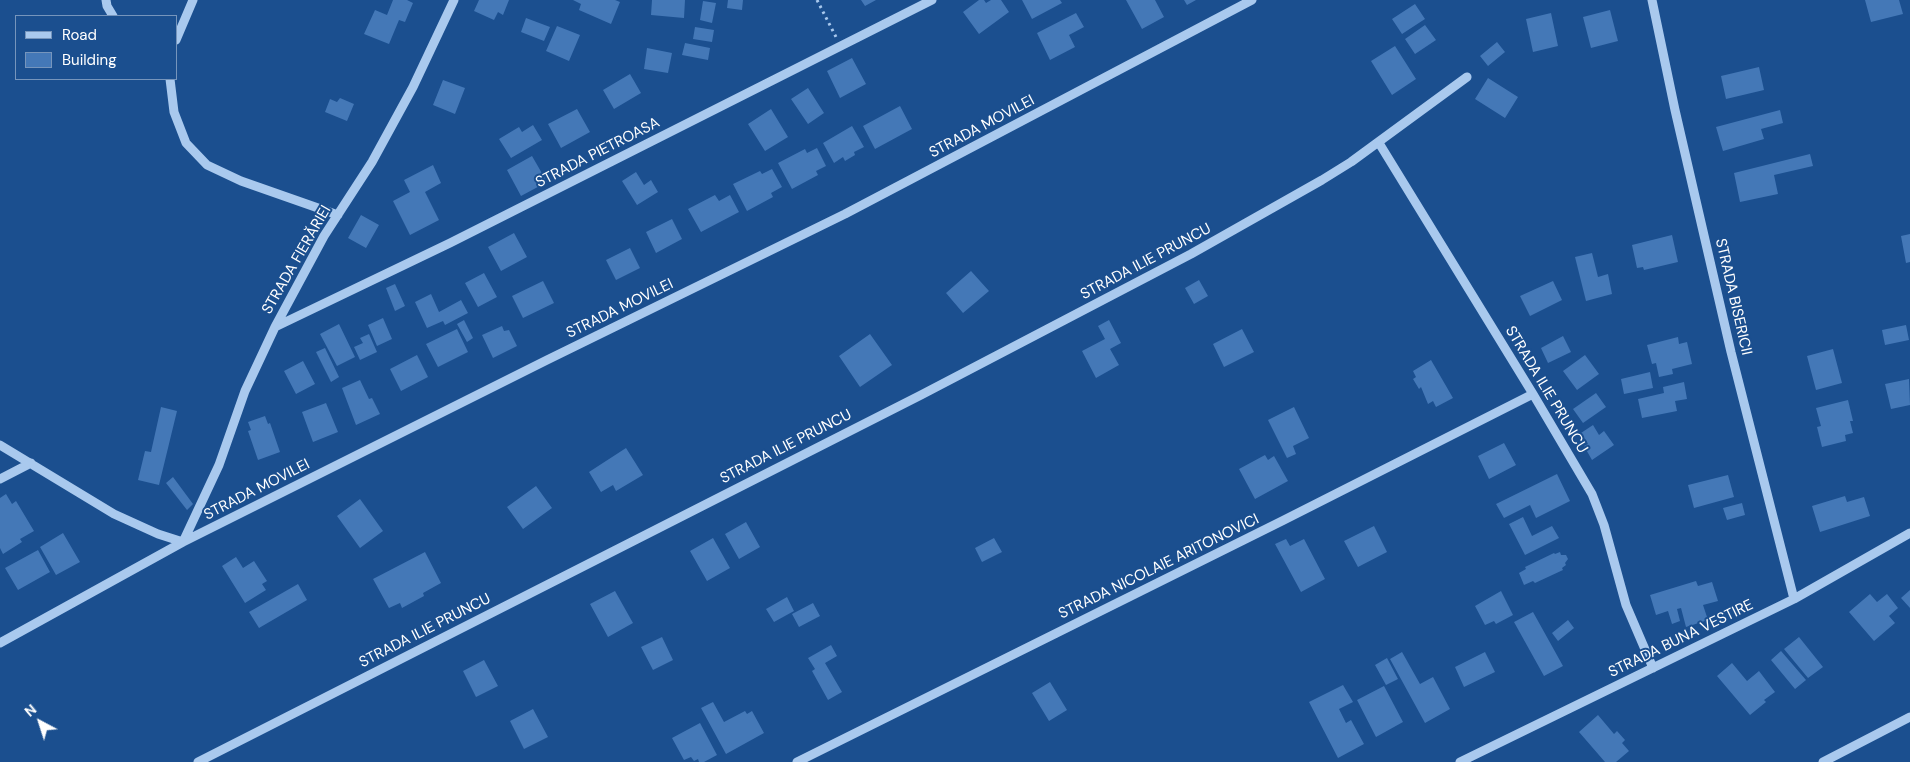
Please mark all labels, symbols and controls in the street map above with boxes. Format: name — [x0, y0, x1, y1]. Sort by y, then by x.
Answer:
legend — [15, 15, 178, 80]
text: Road — [62, 25, 97, 45]
text: Building — [62, 50, 117, 70]
street label: STRADA MOVILEI — [926, 92, 1038, 162]
street label: STRADA PIETROASA — [533, 114, 663, 192]
street label: STRADA FIERĂRIEI — [259, 202, 335, 318]
street label: STRADA ILIE PRUNCU — [1078, 220, 1214, 304]
street label: STRADA BISERICII — [1711, 237, 1755, 357]
street label: STRADA MOVILEI — [564, 275, 676, 343]
street label: STRADA ILIE PRUNCU — [1501, 323, 1591, 457]
street label: STRADA ILIE PRUNCU — [717, 406, 855, 488]
street label: STRADA MOVILEI — [201, 456, 313, 524]
street label: STRADA NICOLAIE ARITONOVICI — [1056, 511, 1262, 623]
street label: STRADA ILIE PRUNCU — [356, 590, 494, 672]
street label: STRADA BUNA VESTIRE — [1606, 596, 1756, 682]
north arrow — [15, 697, 65, 747]
text: N — [21, 700, 40, 721]

